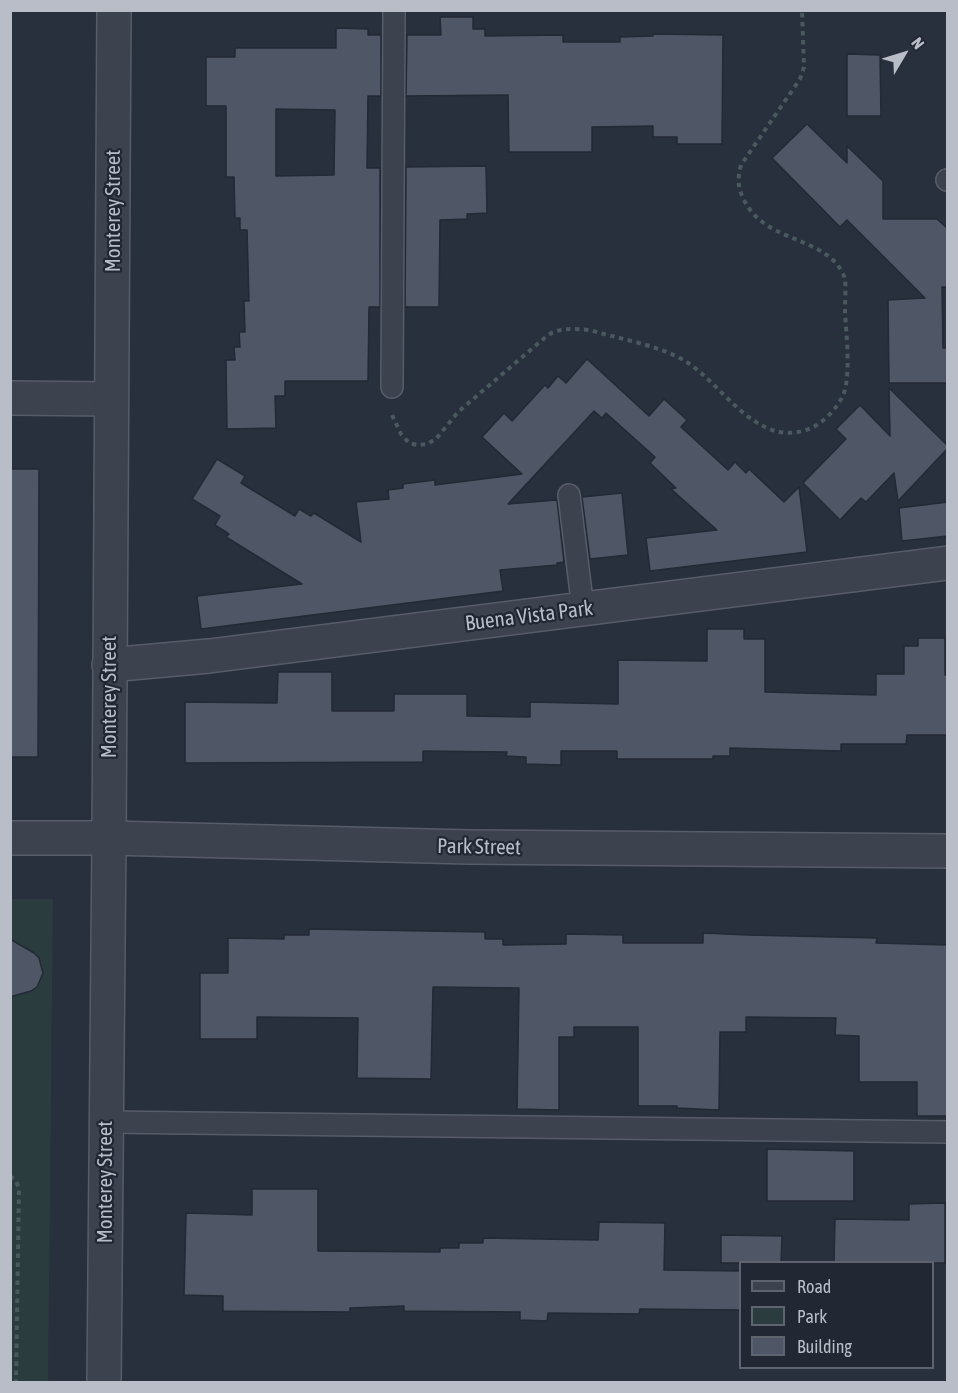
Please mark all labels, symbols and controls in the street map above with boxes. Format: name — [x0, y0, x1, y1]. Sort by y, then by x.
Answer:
north arrow — [874, 24, 934, 84]
text: N — [908, 34, 928, 52]
street label: Monterey Street — [100, 150, 126, 272]
street label: Buena Vista Park — [464, 596, 594, 636]
street label: Monterey Street — [96, 636, 122, 758]
street label: Park Street — [437, 834, 521, 860]
street label: Monterey Street — [92, 1121, 118, 1243]
legend — [739, 1261, 934, 1369]
text: Road — [797, 1276, 831, 1297]
text: Park — [797, 1306, 827, 1327]
text: Building — [797, 1336, 852, 1357]

